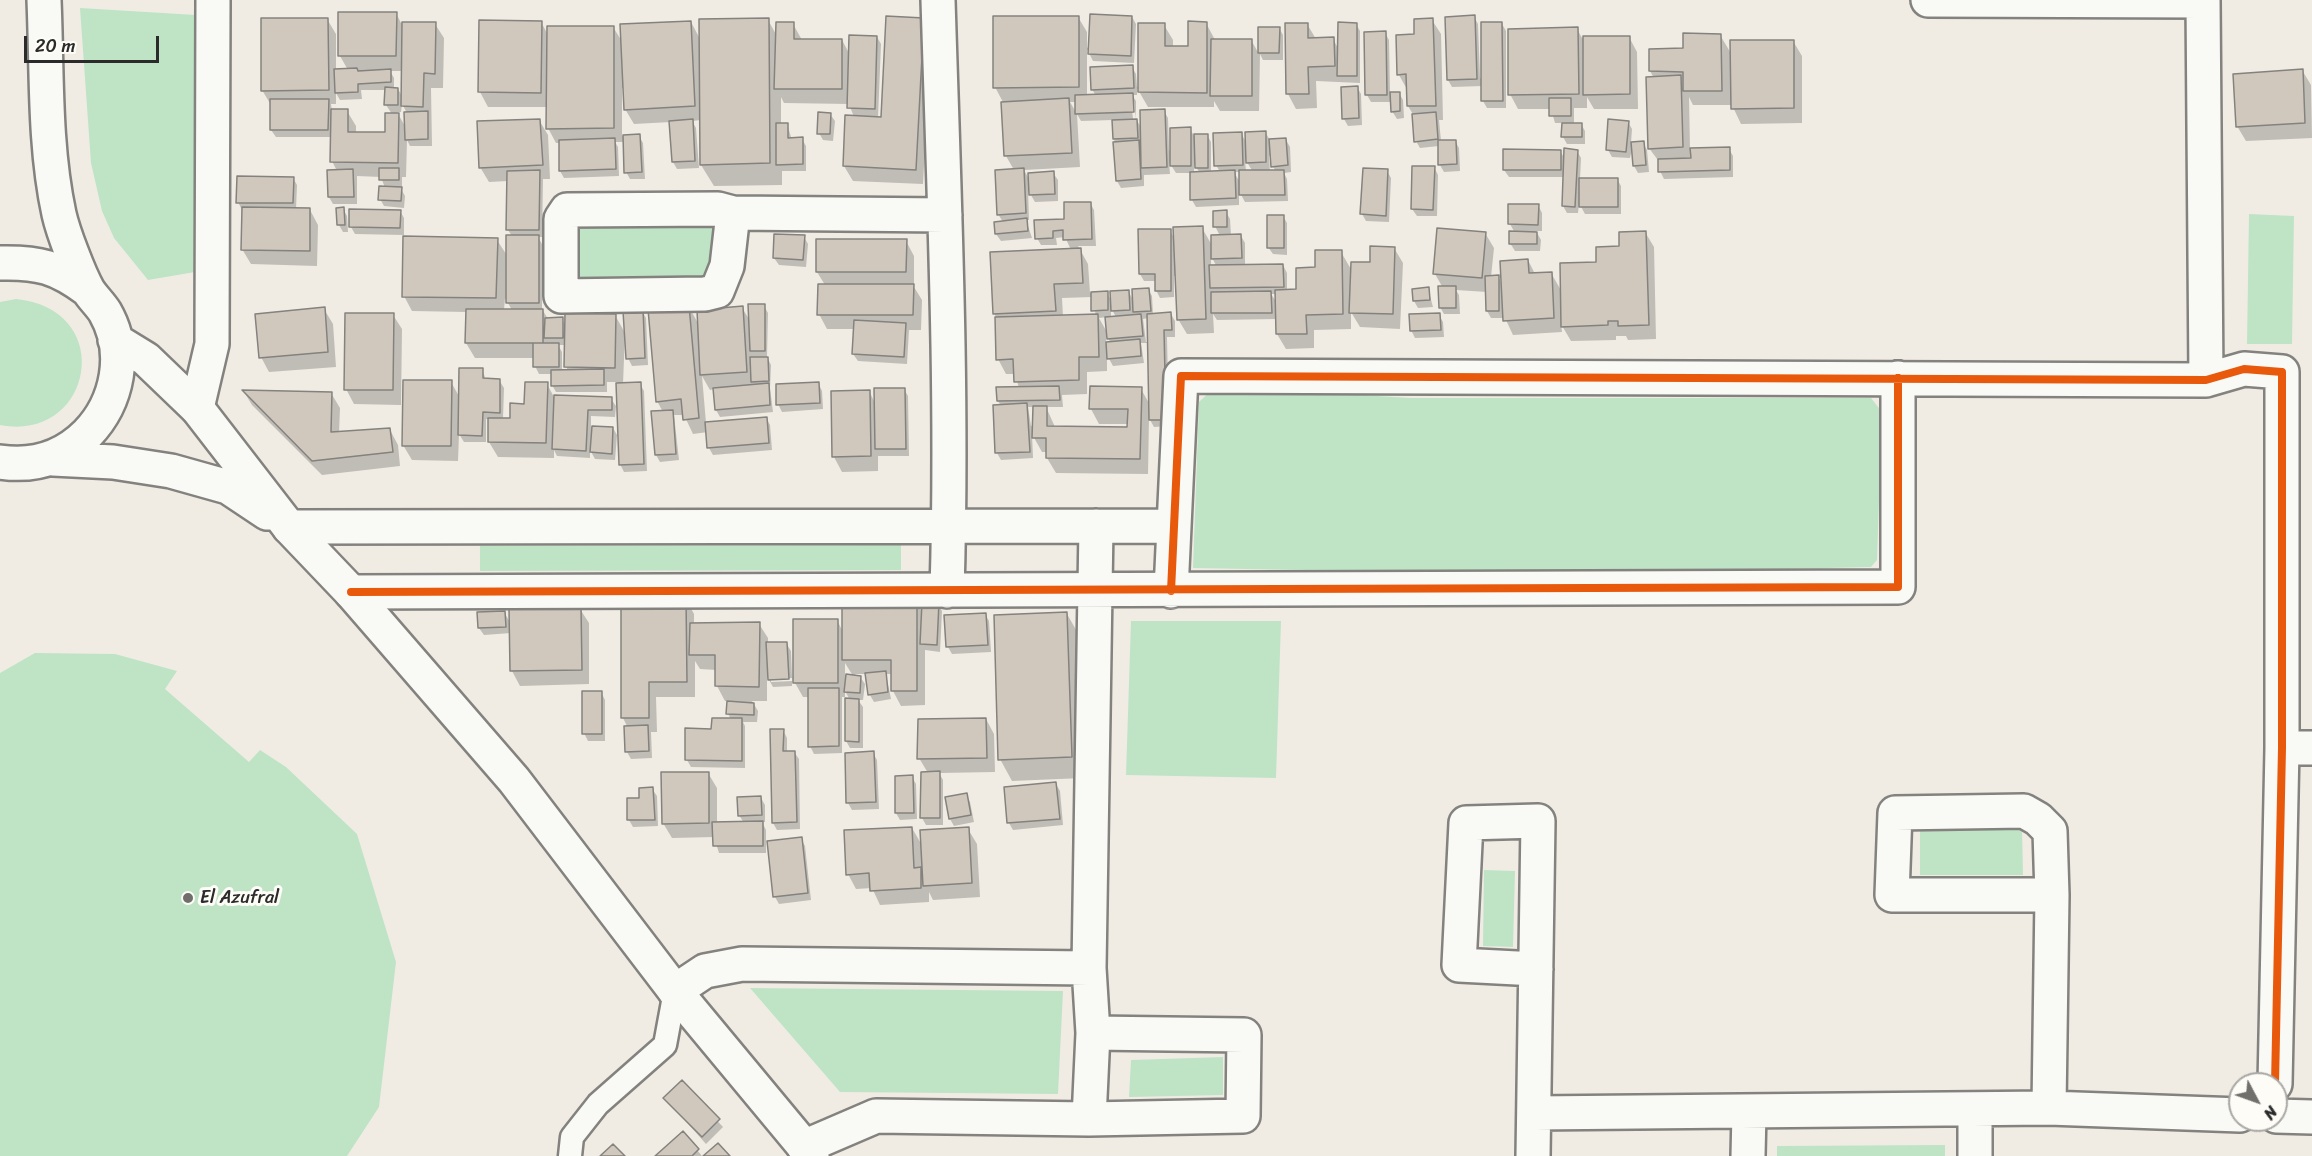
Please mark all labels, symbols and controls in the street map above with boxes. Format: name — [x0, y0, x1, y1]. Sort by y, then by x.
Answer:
scale bar — [27, 24, 162, 62]
text: 20 m — [35, 30, 75, 62]
place label: El Azufral — [200, 887, 279, 909]
marker: El Azufral — [181, 891, 195, 905]
north arrow — [2228, 1072, 2288, 1132]
text: N — [2256, 1099, 2285, 1127]

